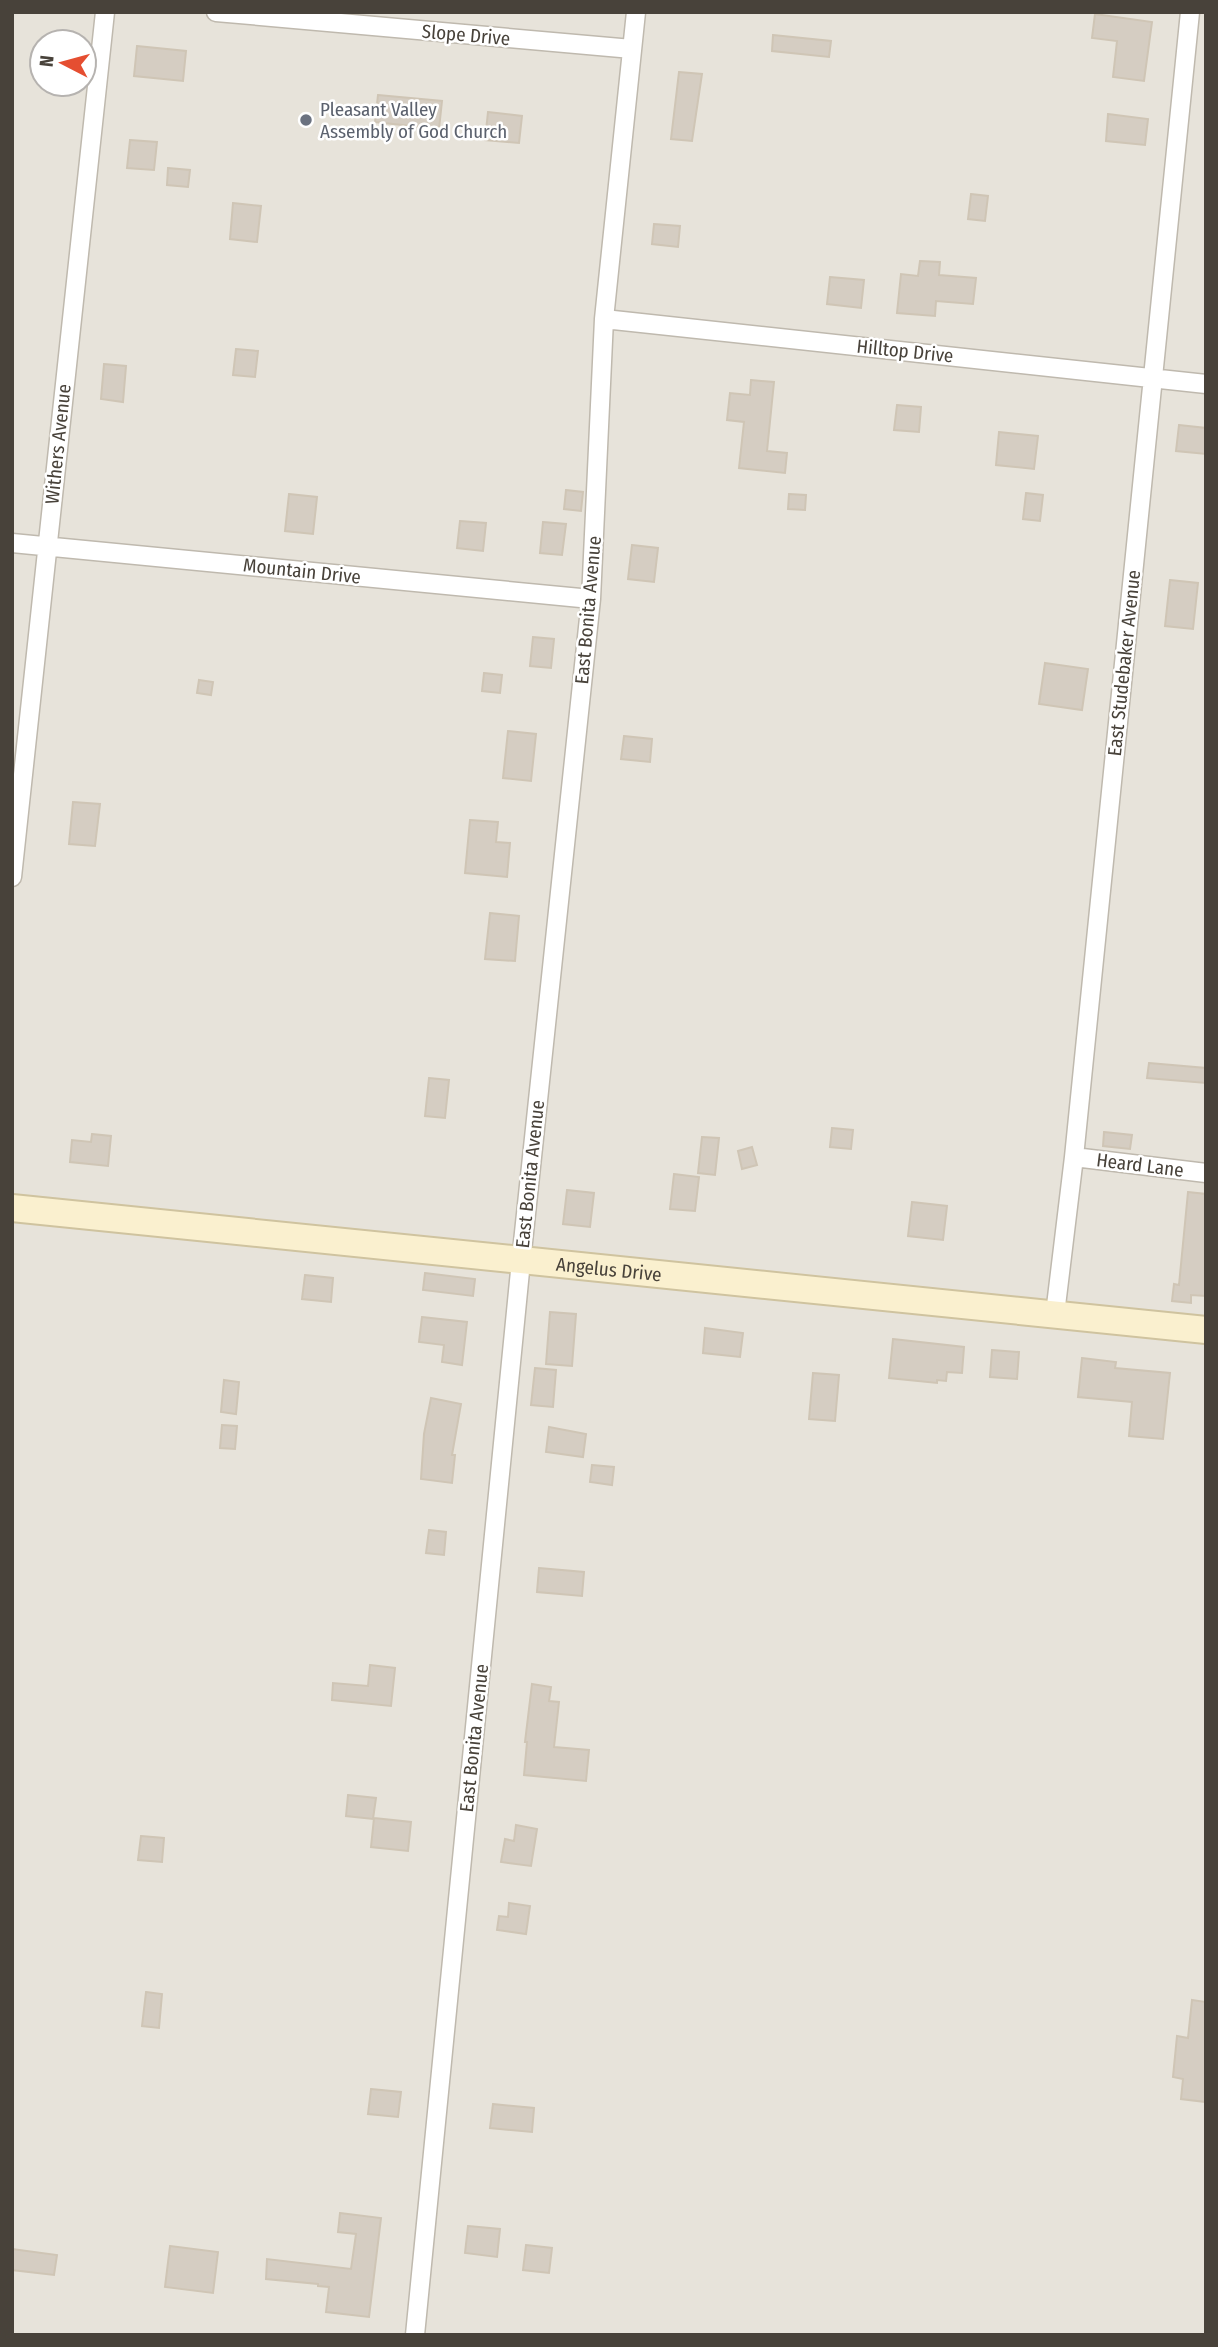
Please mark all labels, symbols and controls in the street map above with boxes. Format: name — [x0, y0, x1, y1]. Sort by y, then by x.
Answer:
street label: Slope Drive — [421, 20, 511, 50]
north arrow — [28, 28, 98, 98]
text: N — [35, 54, 59, 68]
place label: Pleasant Valley Assembly of God Church — [320, 98, 507, 143]
marker: Pleasant Valley Assembly of God Church — [298, 112, 314, 128]
street label: Hilltop Drive — [856, 334, 954, 368]
street label: Withers Avenue — [40, 383, 76, 505]
street label: East Bonita Avenue — [570, 535, 606, 685]
street label: Mountain Drive — [242, 553, 362, 589]
street label: East Studebaker Avenue — [1103, 569, 1145, 757]
street label: East Bonita Avenue — [511, 1099, 549, 1249]
street label: Heard Lane — [1095, 1148, 1185, 1182]
street label: Angelus Drive — [555, 1252, 663, 1286]
street label: East Bonita Avenue — [455, 1663, 493, 1813]

